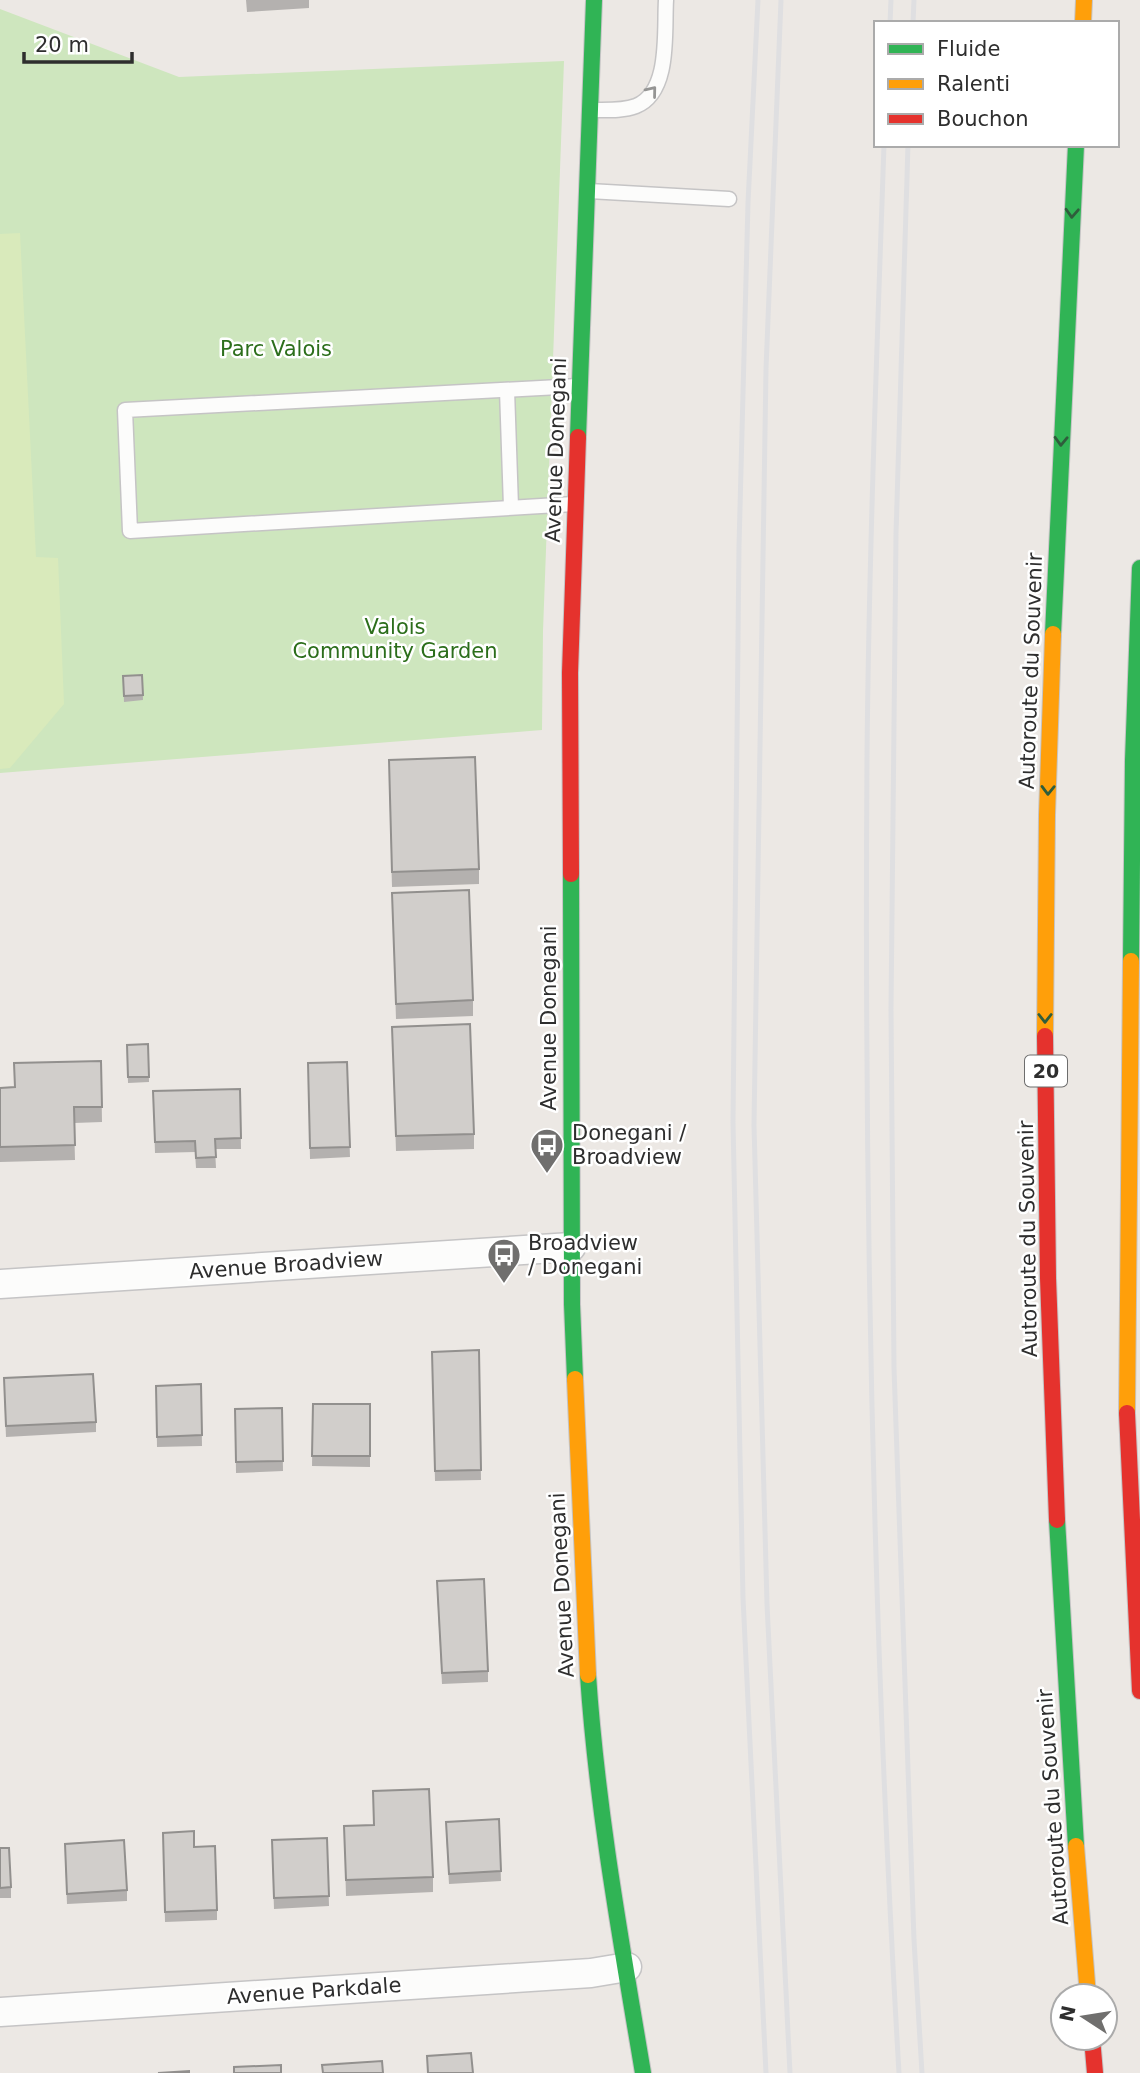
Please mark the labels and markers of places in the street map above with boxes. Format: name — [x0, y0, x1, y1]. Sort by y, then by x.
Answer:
place label: Donegani / Broadview — [572, 1121, 687, 1169]
bus stop icon: Donegani / Broadview — [528, 1126, 566, 1175]
place label: Broadview / Donegani — [528, 1231, 642, 1279]
bus stop icon: Broadview / Donegani — [485, 1236, 523, 1285]

